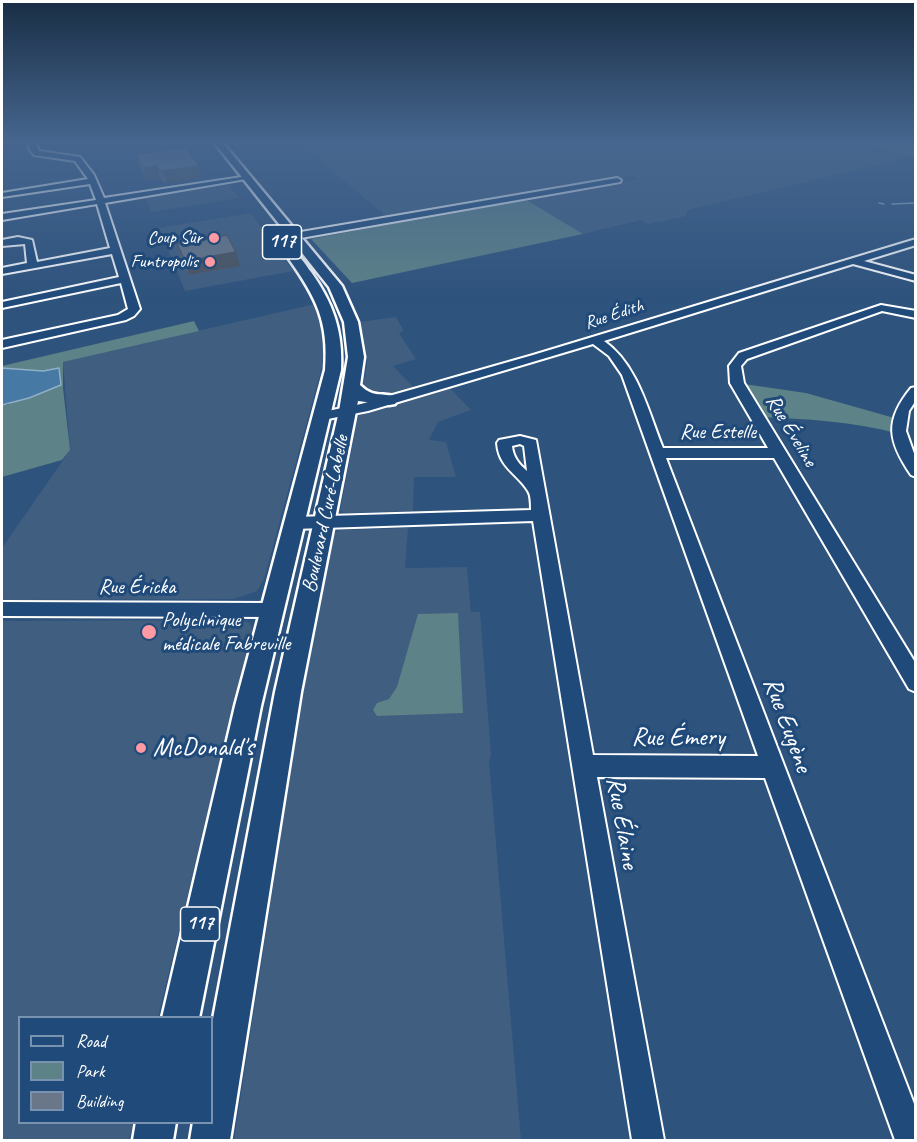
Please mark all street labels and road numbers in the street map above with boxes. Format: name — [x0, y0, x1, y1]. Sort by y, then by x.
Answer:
road number: 117 — [262, 225, 302, 259]
street label: Rue Édith — [582, 295, 646, 335]
street label: Rue Éveline — [760, 390, 822, 472]
street label: Rue Estelle — [680, 419, 756, 445]
street label: Boulevard Curé-Labelle — [297, 433, 355, 595]
street label: Rue Éricka — [99, 574, 175, 600]
street label: Rue Eugène — [755, 673, 819, 777]
street label: Rue Émery — [631, 722, 725, 754]
street label: Rue Élaine — [599, 775, 645, 871]
road number: 117 — [180, 907, 220, 941]

